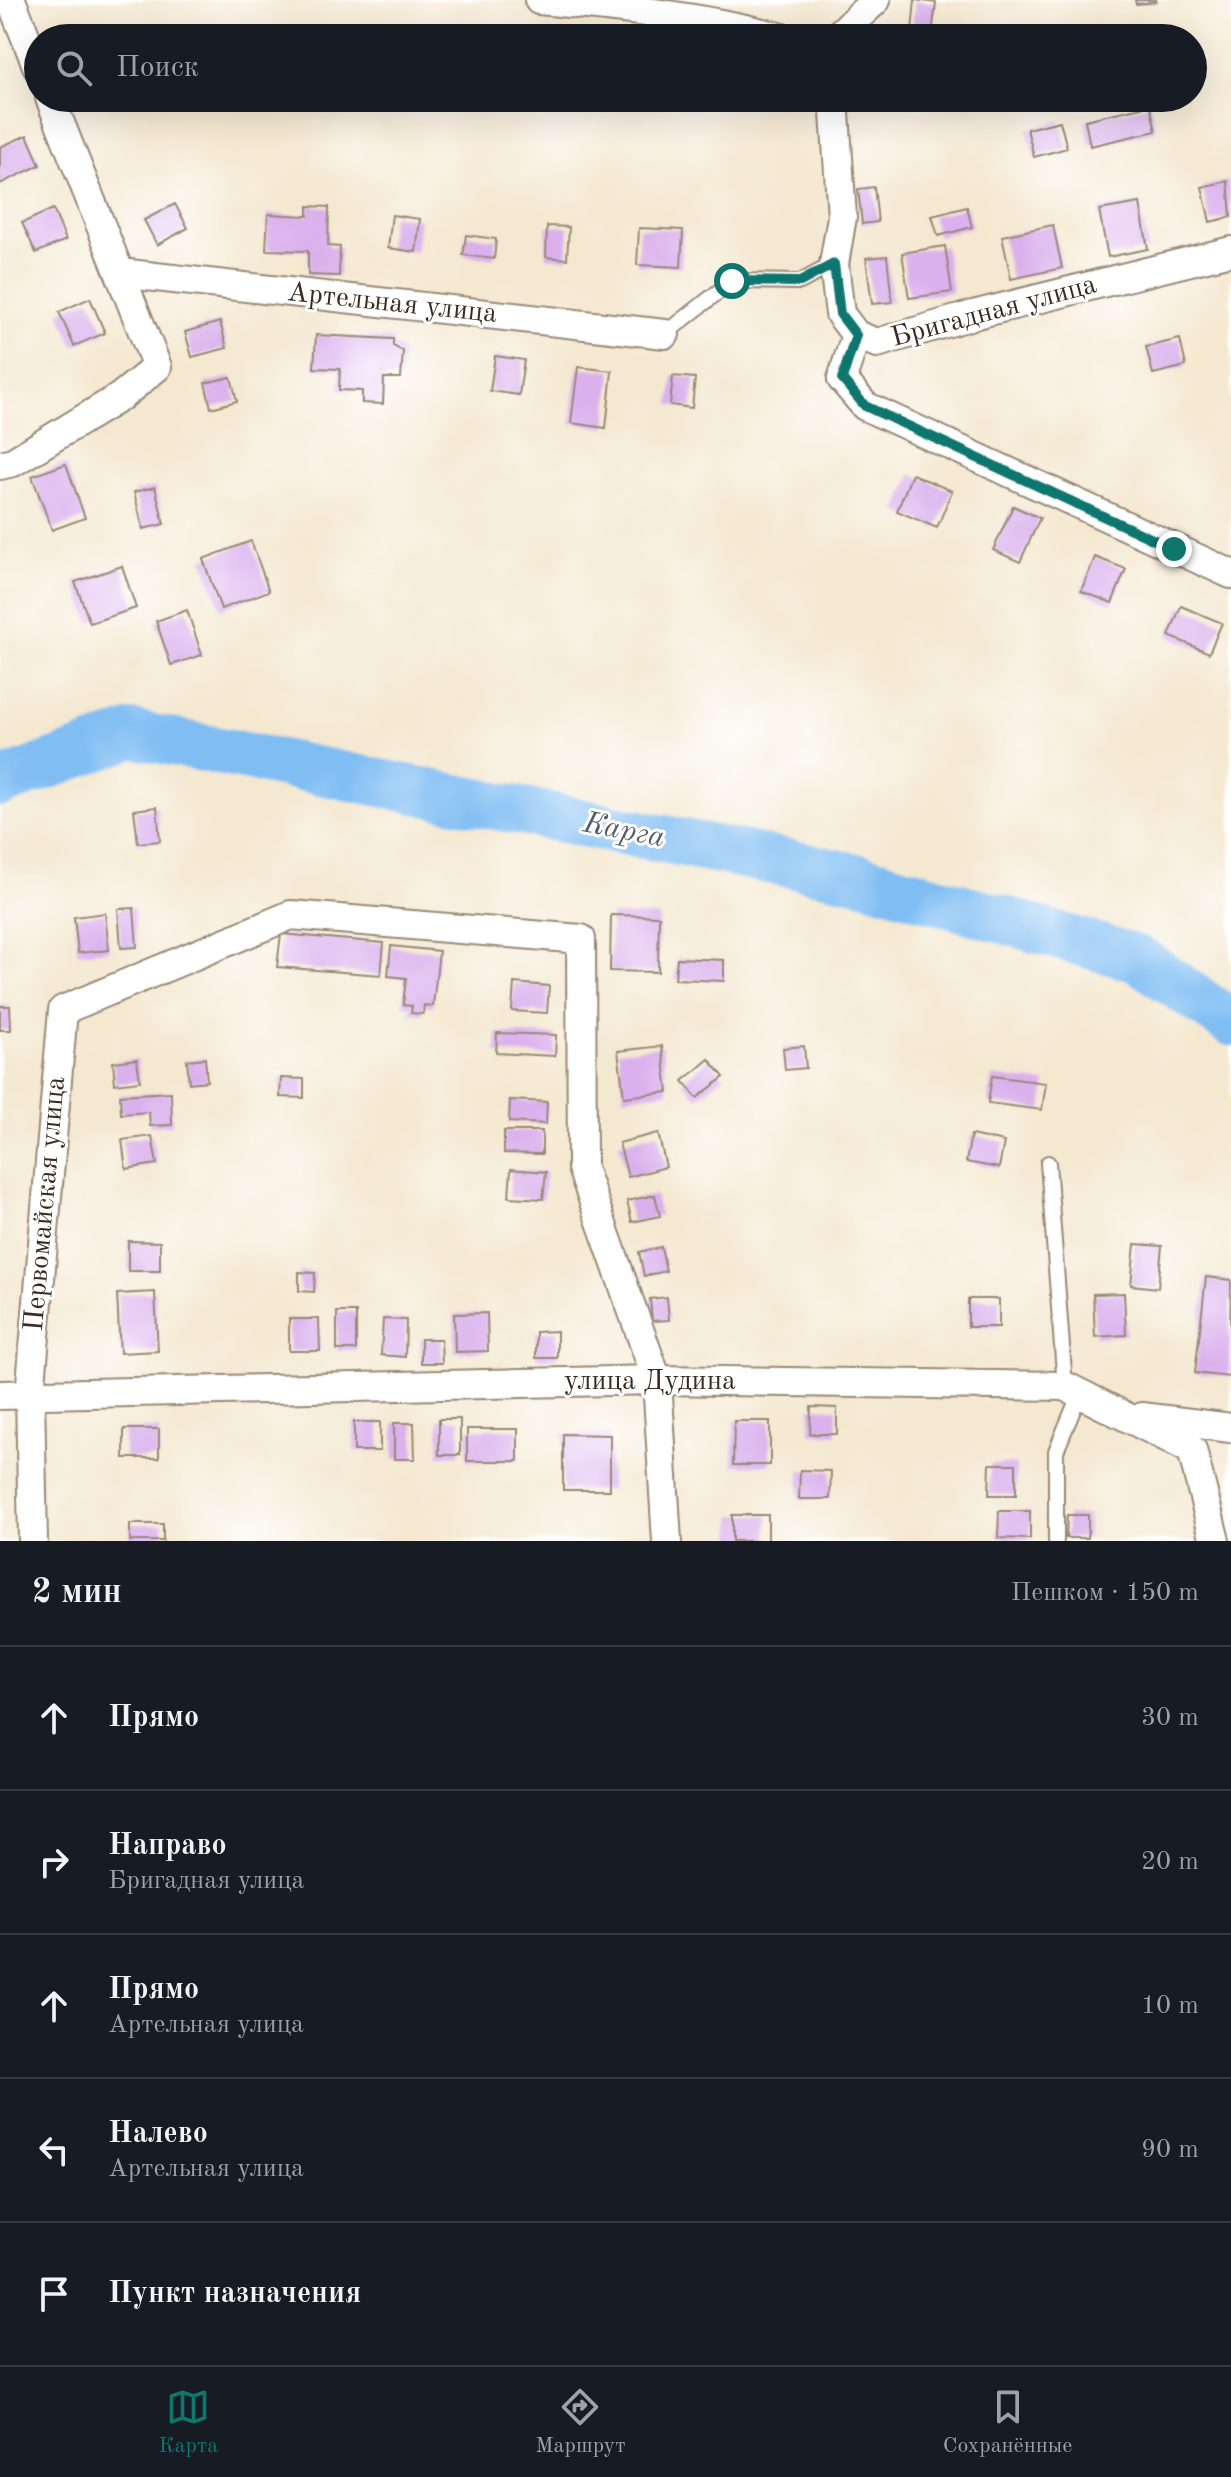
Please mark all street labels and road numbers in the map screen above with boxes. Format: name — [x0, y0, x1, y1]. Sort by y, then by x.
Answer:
street label: Бригадная улица — [888, 271, 1100, 353]
street label: Артельная улица — [286, 279, 498, 329]
street label: Первомайская улица — [21, 1075, 71, 1333]
street label: улица Дудина — [564, 1368, 736, 1396]

